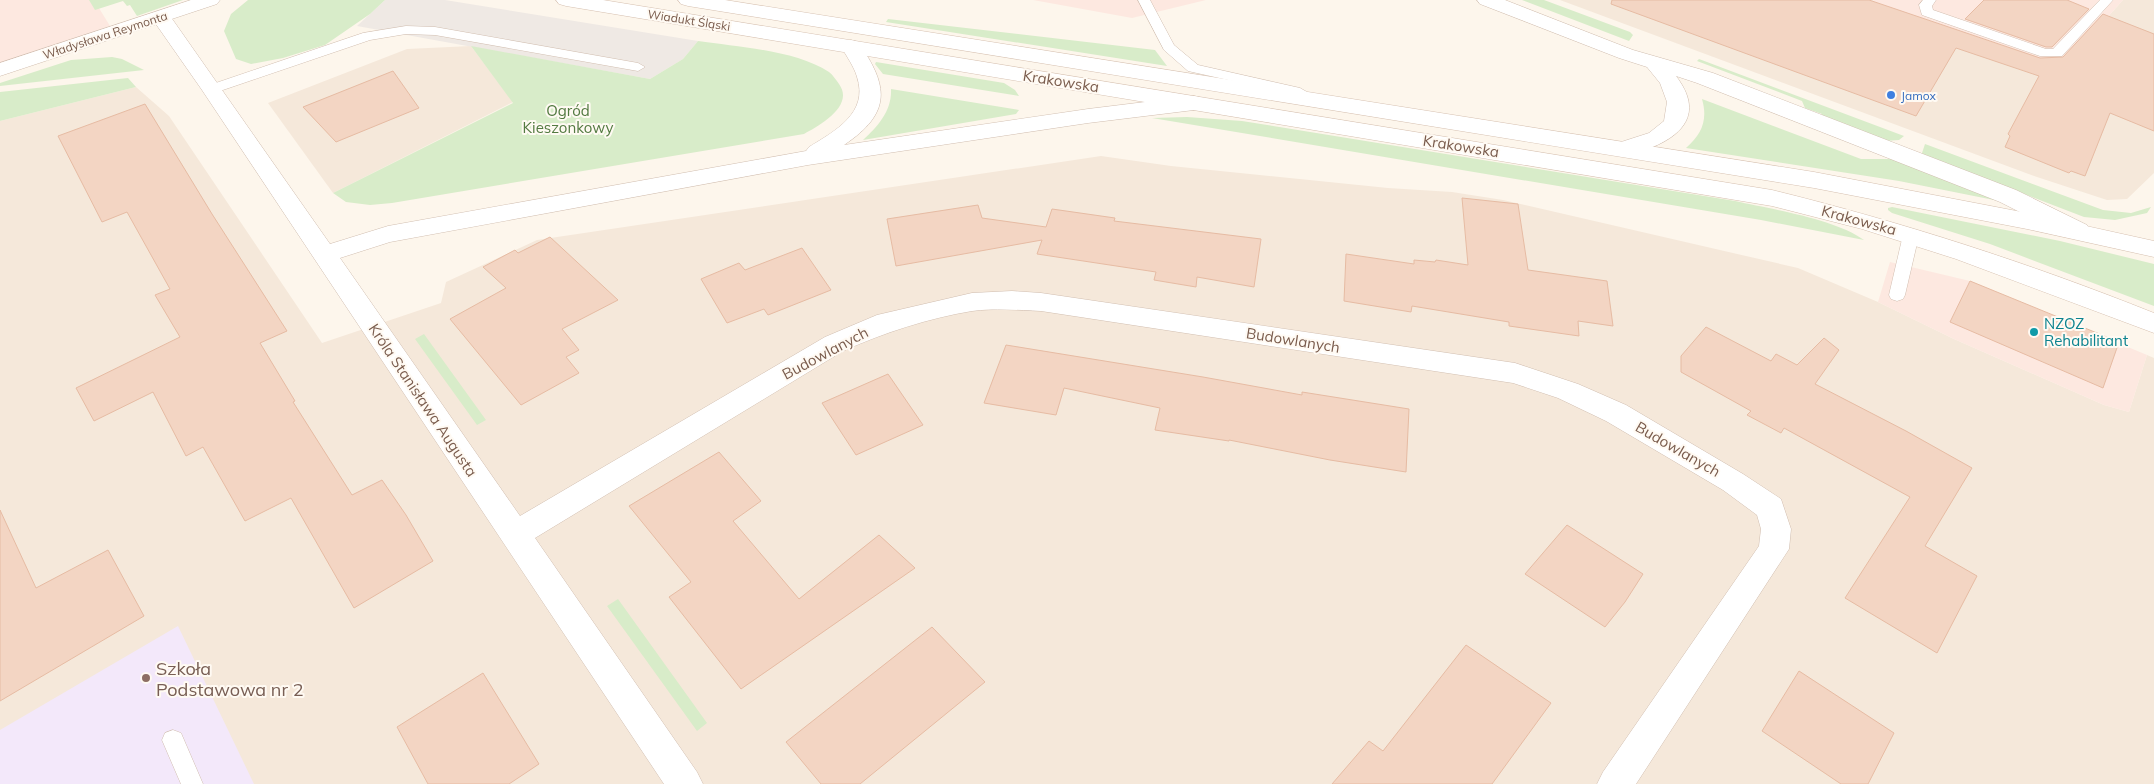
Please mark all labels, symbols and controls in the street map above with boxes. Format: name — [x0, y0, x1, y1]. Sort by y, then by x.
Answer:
street label: Wiadukt Śląski — [647, 6, 731, 34]
street label: Władysława Reymonta — [41, 8, 169, 62]
street label: Krakowska — [1022, 66, 1100, 96]
place label: Jamox — [1901, 88, 1936, 103]
marker: Jamox — [1885, 89, 1897, 101]
park label: Ogród Kieszonkowy — [523, 101, 613, 137]
street label: Krakowska — [1422, 131, 1500, 161]
street label: Krakowska — [1819, 201, 1899, 239]
place label: NZOZ Rehabilitant — [2044, 314, 2128, 350]
street label: Króla Stanisława Augusta — [365, 320, 481, 480]
street label: Budowlanych — [779, 322, 871, 384]
street label: Budowlanych — [1245, 323, 1341, 357]
marker: NZOZ Rehabilitant — [2028, 326, 2040, 338]
street label: Budowlanych — [1632, 417, 1724, 481]
place label: Szkoła Podstawowa nr 2 — [156, 657, 303, 701]
marker: Szkoła Podstawowa nr 2 — [140, 672, 152, 684]

